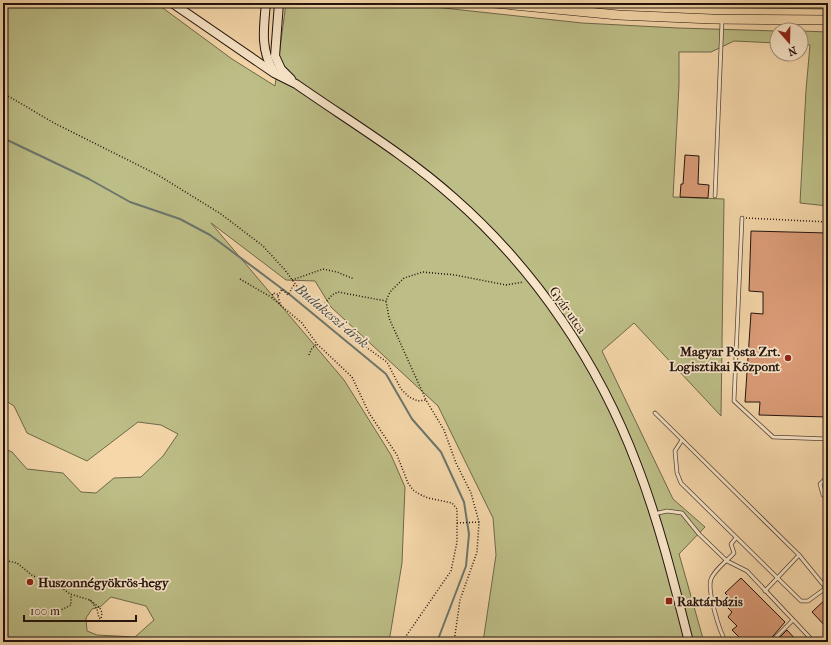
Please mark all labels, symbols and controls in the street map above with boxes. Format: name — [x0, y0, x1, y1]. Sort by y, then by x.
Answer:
north arrow — [769, 22, 809, 62]
text: N — [785, 43, 798, 59]
water label: Budakeszi-árok — [291, 280, 372, 352]
street label: Gyár utca — [546, 284, 590, 337]
place label: Magyar Posta Zrt. Logisztikai Központ — [669, 344, 780, 375]
marker: Magyar Posta Zrt. Logisztikai Központ — [783, 353, 793, 363]
place label: Huszonnégyökrös-hegy — [38, 575, 170, 591]
marker: Huszonnégyökrös-hegy — [25, 577, 35, 587]
place label: Raktárbázis — [677, 594, 743, 609]
marker: Raktárbázis — [664, 596, 674, 606]
scale bar — [24, 597, 136, 623]
text: 100 m — [30, 604, 60, 618]

